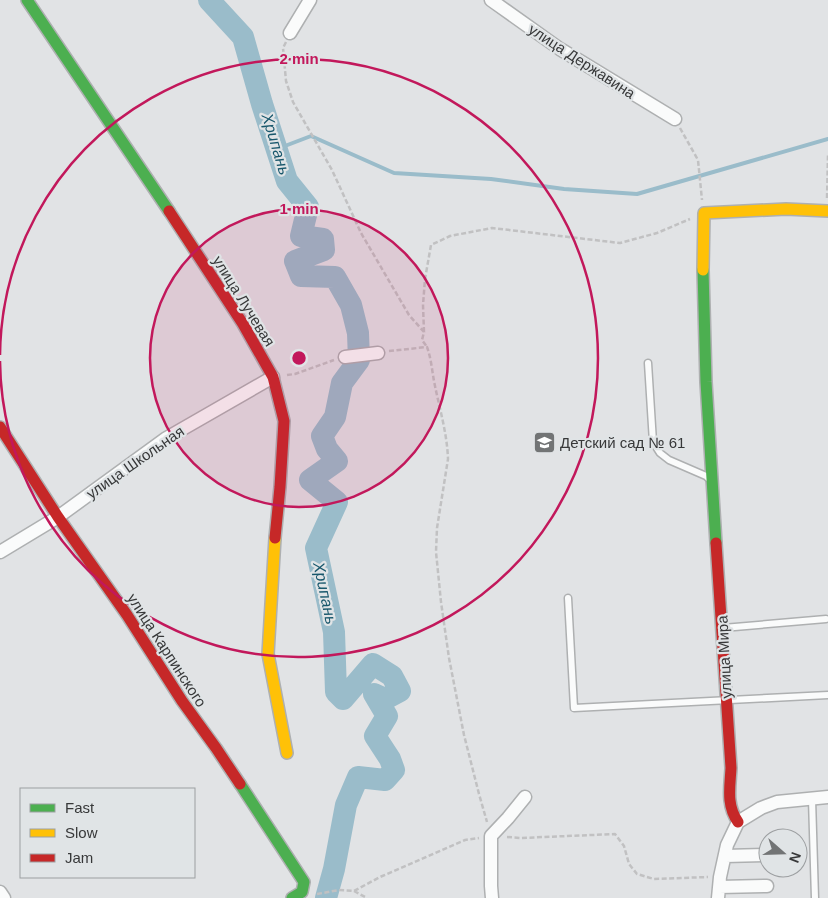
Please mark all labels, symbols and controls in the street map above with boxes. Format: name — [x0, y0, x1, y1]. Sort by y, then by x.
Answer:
street label: улица Державина — [526, 20, 639, 102]
text: 2 min — [279, 50, 319, 67]
water label: Хрипань — [258, 110, 293, 177]
text: 1 min — [279, 200, 319, 217]
street label: улица Лучевая — [209, 253, 279, 349]
centre of rings — [290, 349, 308, 367]
street label: улица Школьная — [83, 422, 187, 502]
school or university icon: Детский сад № 61 — [532, 430, 556, 454]
place label: Детский сад № 61 — [560, 434, 685, 451]
water label: Хрипань — [310, 559, 340, 626]
street label: улица Карпинского — [124, 590, 210, 710]
street label: улица Мира — [713, 614, 735, 699]
legend — [20, 788, 195, 878]
text: Fast — [65, 799, 95, 816]
text: Slow — [65, 824, 98, 841]
north arrow — [758, 828, 808, 878]
text: Jam — [65, 849, 93, 866]
text: N — [786, 850, 804, 865]

